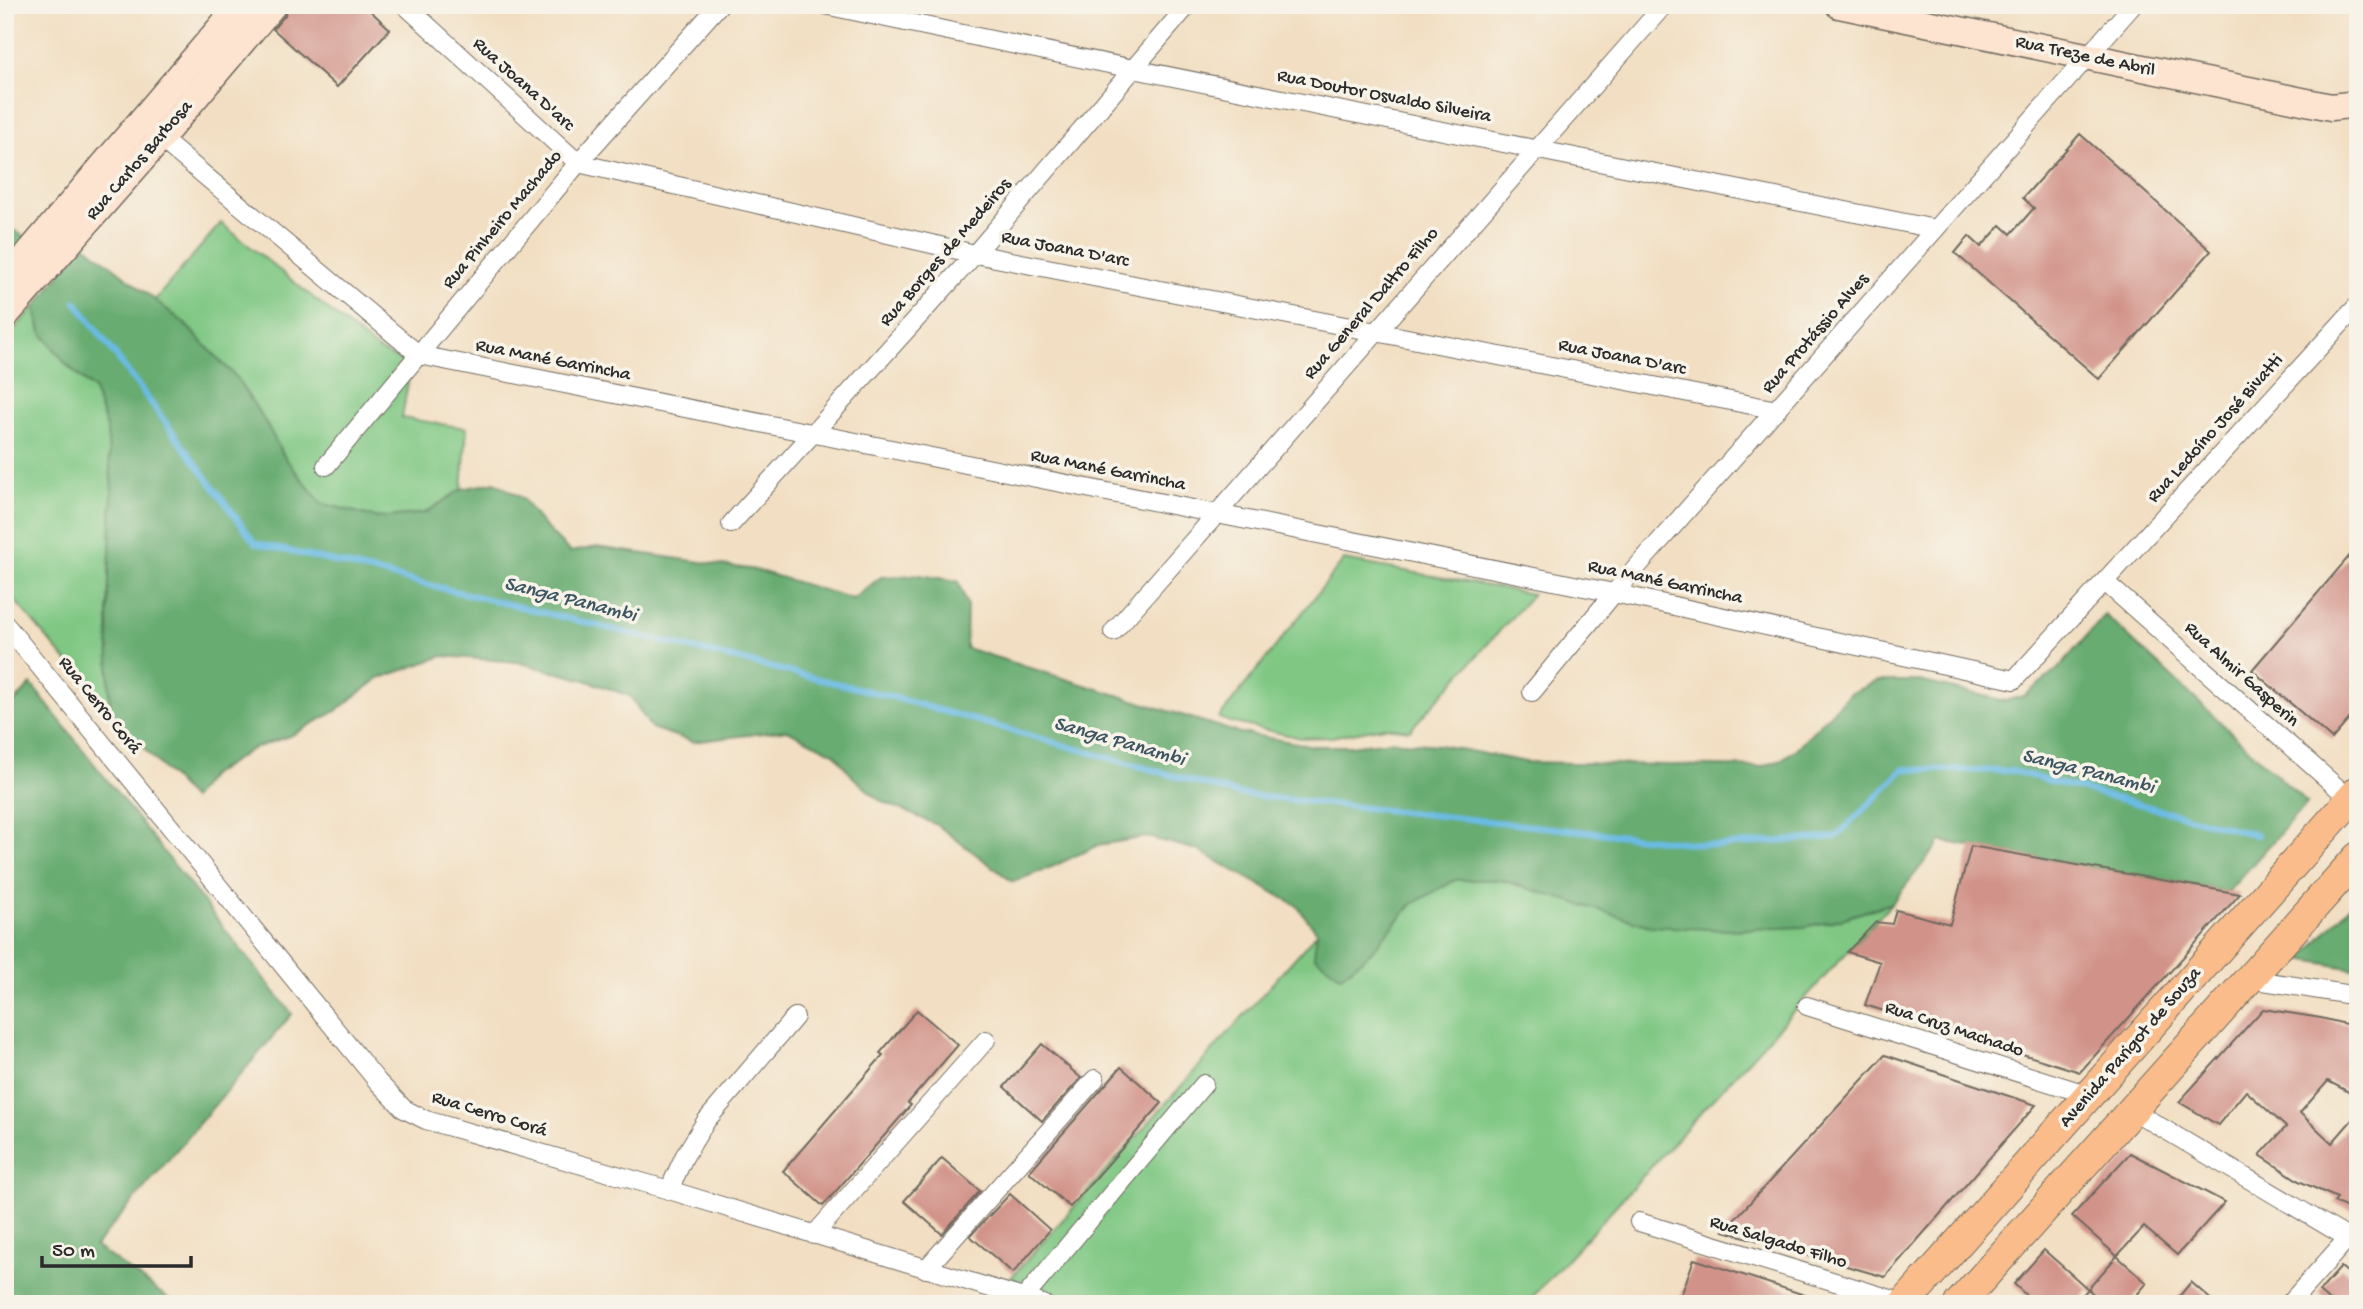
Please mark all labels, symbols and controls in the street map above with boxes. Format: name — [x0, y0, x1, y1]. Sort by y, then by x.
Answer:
street label: Rua Treze de Abril — [2013, 31, 2157, 83]
street label: Rua Joana D'arc — [467, 33, 579, 137]
street label: Rua Doutor Osvaldo Silveira — [1275, 65, 1494, 129]
street label: Rua Carlos Barbosa — [82, 95, 199, 226]
street label: Rua Pinheiro Machado — [438, 146, 568, 294]
street label: Rua Borges de Medeiros — [875, 173, 1017, 332]
street label: Rua General Daltro Filho — [1299, 223, 1445, 385]
street label: Rua Joana D'arc — [999, 226, 1131, 274]
street label: Rua Protássio Alves — [1757, 268, 1875, 399]
street label: Rua Joana D'arc — [1556, 334, 1688, 382]
street label: Rua Mané Garrincha — [474, 335, 634, 388]
street label: Rua Ledoíno José Bivatti — [2143, 350, 2289, 508]
street label: Rua Mané Garrincha — [1029, 445, 1189, 498]
street label: Rua Mané Garrincha — [1586, 555, 1746, 611]
water label: Sanga Panambi — [501, 572, 641, 630]
street label: Rua Almir Gasperin — [2179, 617, 2303, 733]
street label: Rua Cerro Corá — [53, 652, 146, 761]
water label: Sanga Panambi — [1050, 712, 1190, 774]
water label: Sanga Panambi — [2019, 744, 2159, 802]
street label: Avenida Parigot de Souza — [2055, 962, 2208, 1133]
street label: Rua Cruz Machado — [1882, 997, 2026, 1063]
street label: Rua Cerro Corá — [429, 1087, 551, 1144]
street label: Rua Salgado Filho — [1707, 1211, 1850, 1275]
scale bar — [42, 1225, 191, 1269]
text: 50 m — [52, 1240, 95, 1265]

